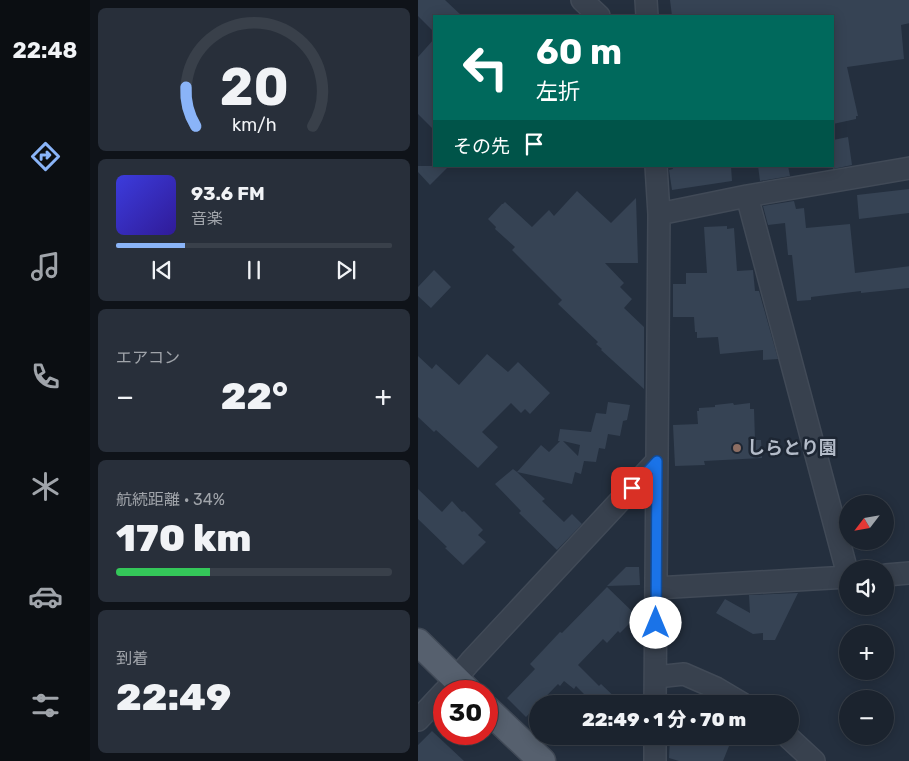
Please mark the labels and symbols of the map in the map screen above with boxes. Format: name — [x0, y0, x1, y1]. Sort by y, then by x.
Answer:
place label: しらとり園 — [747, 437, 837, 459]
marker: しらとり園 — [731, 442, 743, 454]
pin — [611, 467, 653, 509]
north arrow — [839, 495, 894, 550]
position arrow — [629, 596, 681, 648]
speed limit sign: 30 — [433, 680, 498, 745]

